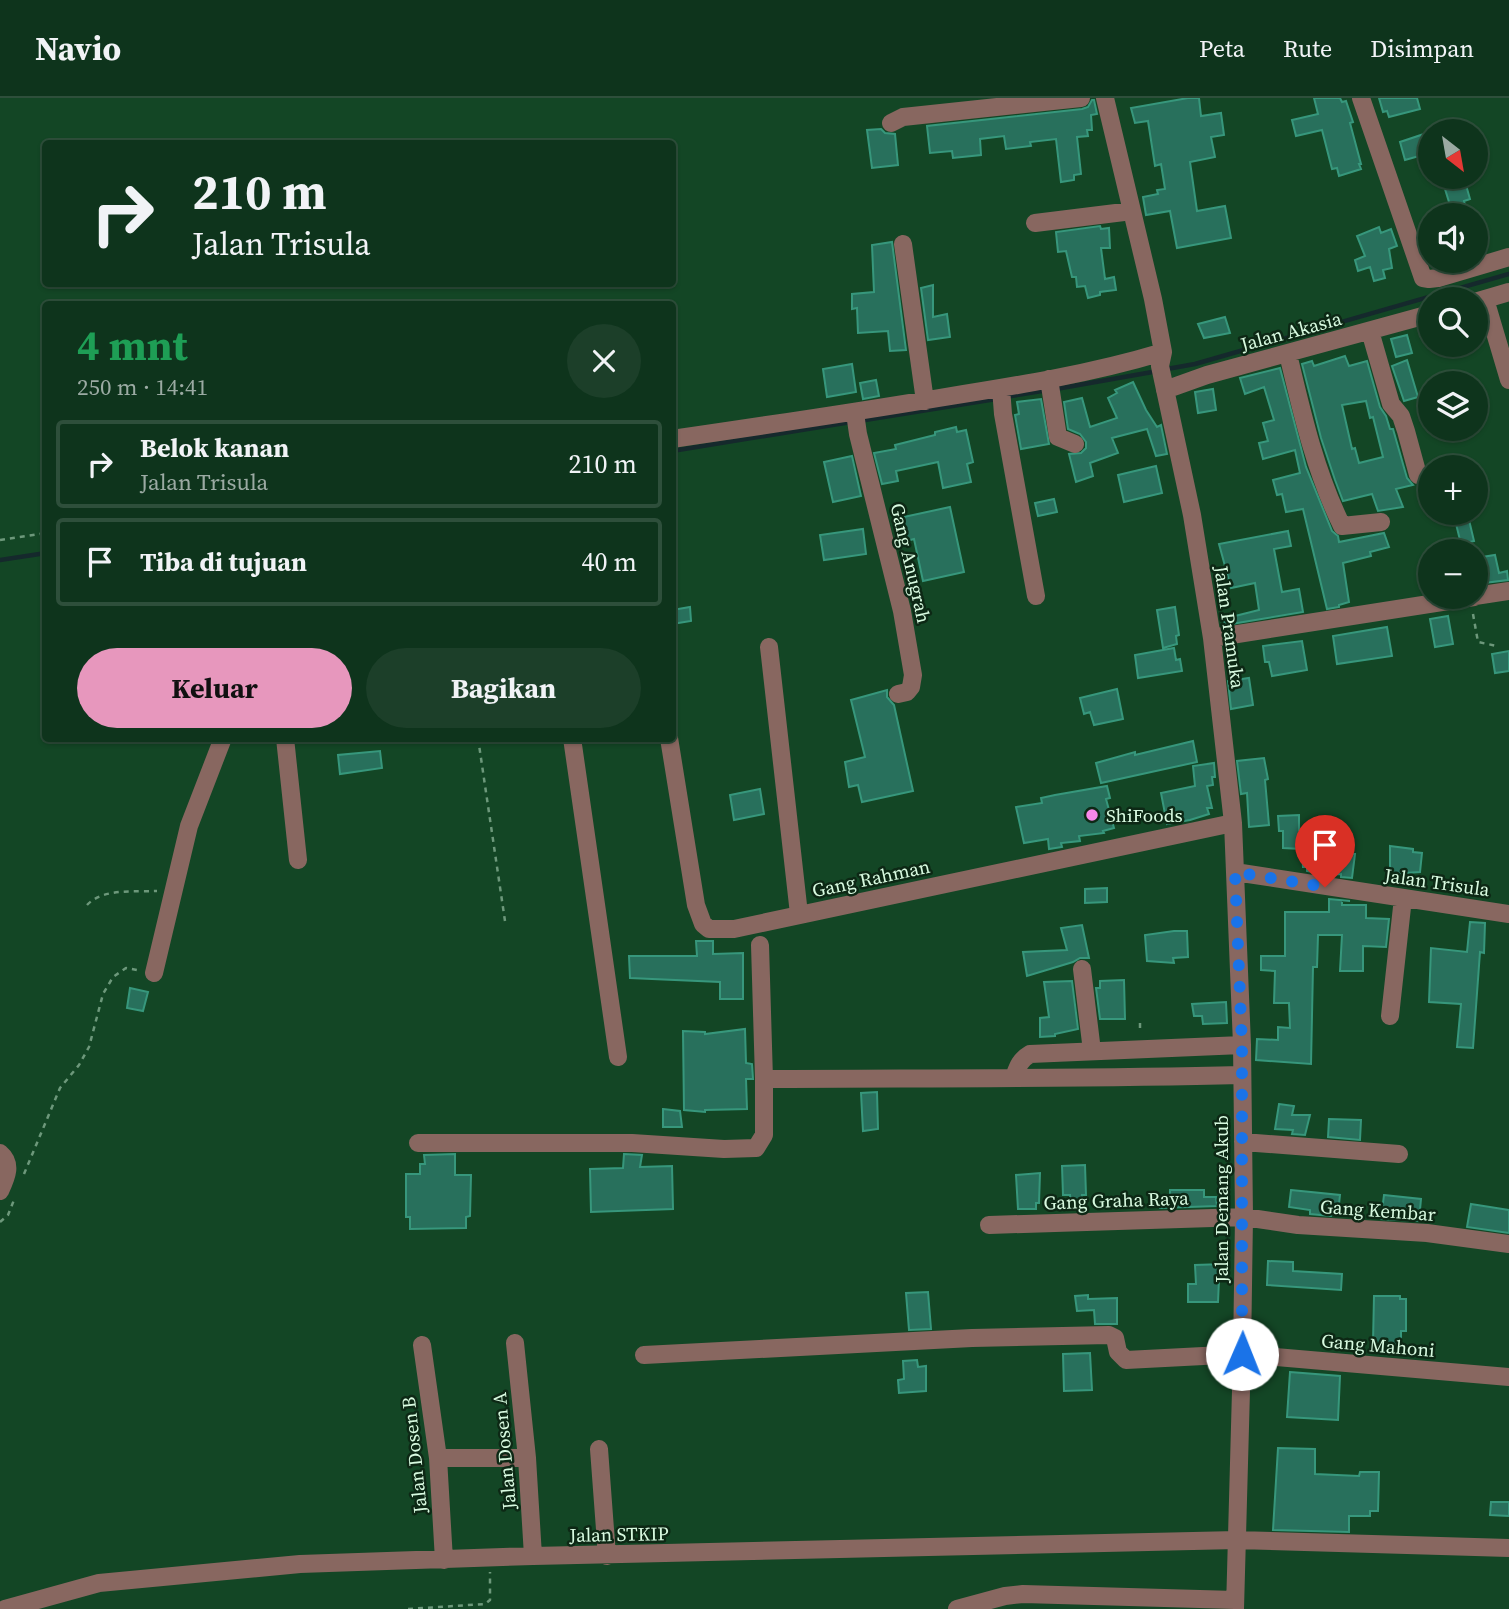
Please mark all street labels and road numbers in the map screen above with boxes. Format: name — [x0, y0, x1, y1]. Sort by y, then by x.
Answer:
street label: Jalan Akasia — [1237, 305, 1345, 357]
street label: Gang Anugrah — [885, 501, 937, 625]
street label: Jalan Pramuka — [1208, 563, 1252, 690]
street label: Gang Rahman — [810, 853, 932, 903]
street label: Jalan Trisula — [1382, 862, 1492, 902]
street label: Jalan Demang Akub — [1208, 1115, 1234, 1284]
street label: Gang Graha Raya — [1043, 1184, 1189, 1216]
street label: Gang Kembar — [1319, 1193, 1437, 1227]
street label: Gang Mahoni — [1320, 1327, 1436, 1363]
street label: Jalan Dosen A — [486, 1391, 522, 1512]
street label: Jalan Dosen B — [395, 1395, 433, 1516]
street label: Jalan STKIP — [568, 1520, 669, 1548]

